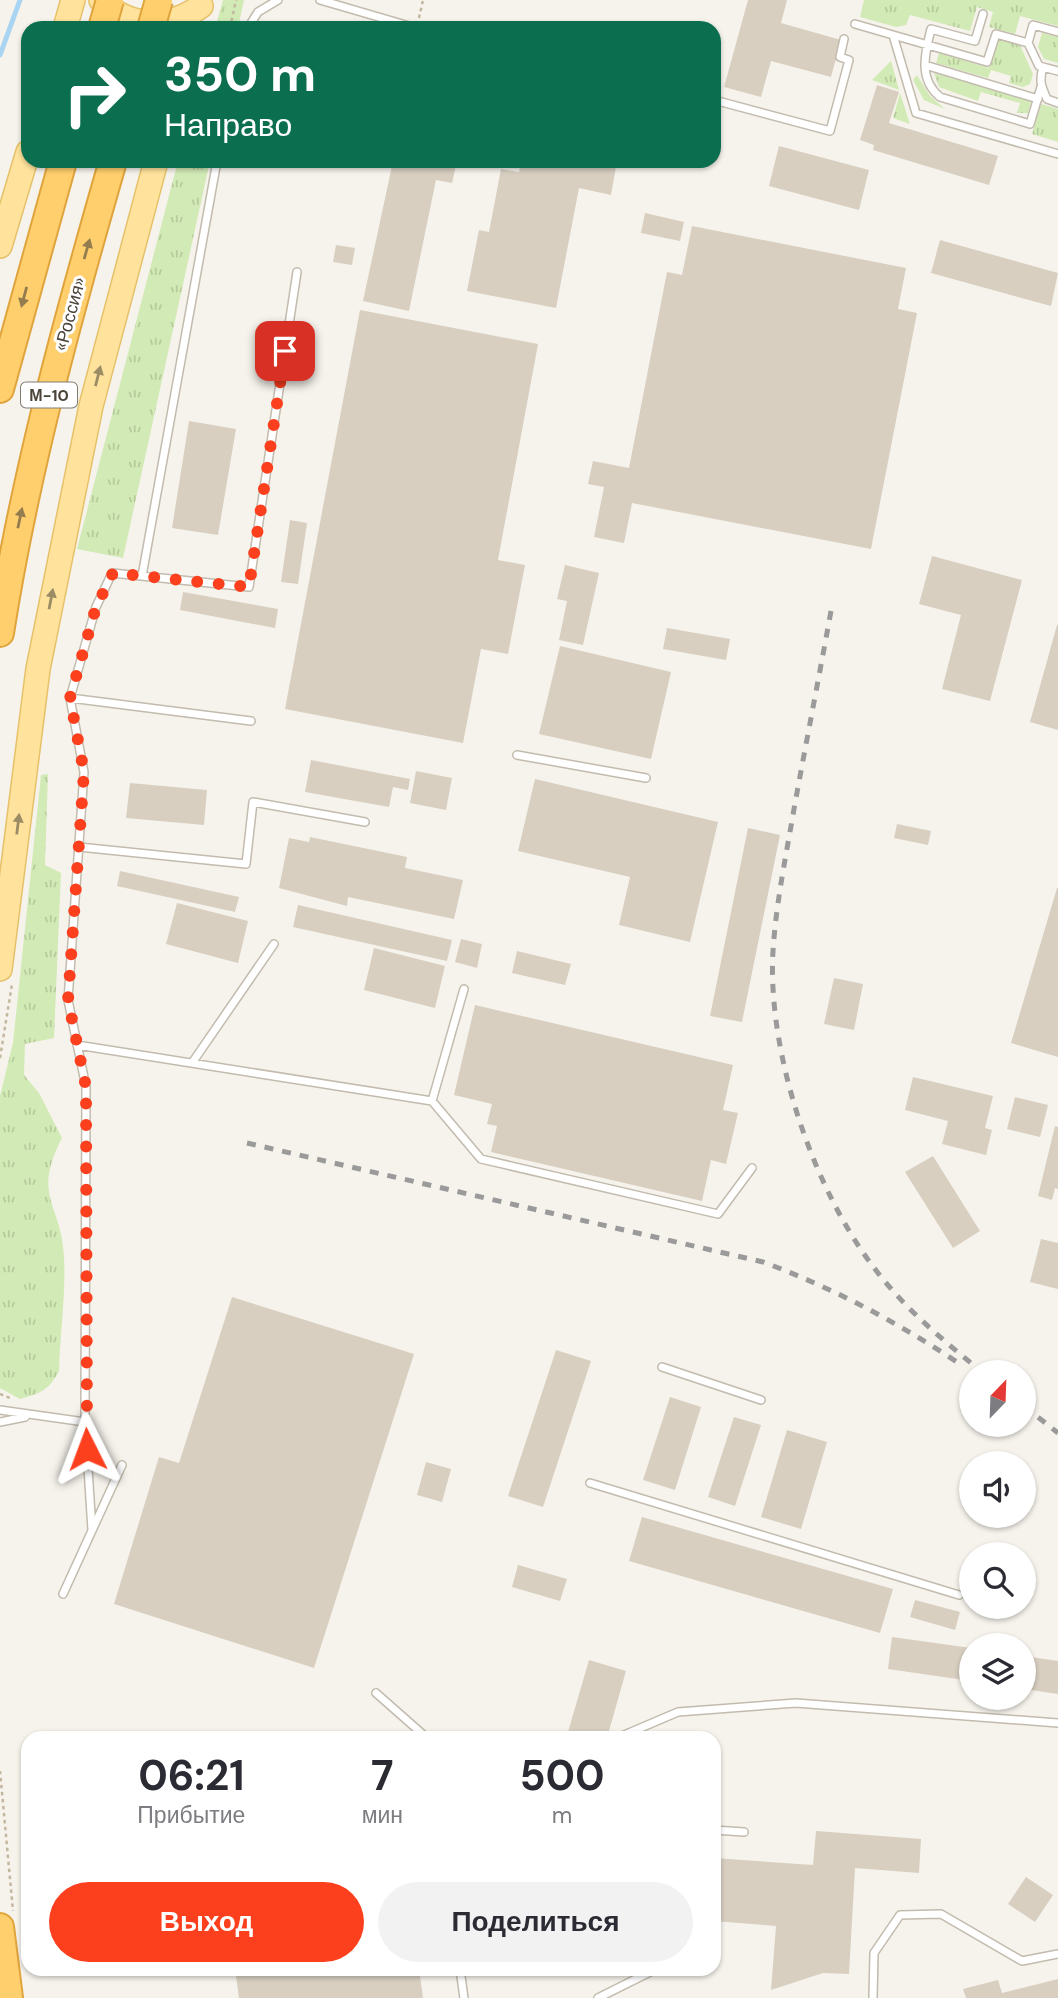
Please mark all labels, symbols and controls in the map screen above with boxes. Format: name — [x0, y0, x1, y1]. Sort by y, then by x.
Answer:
text: 350 m — [164, 42, 316, 106]
icon: right — [49, 49, 140, 140]
text: Направо — [164, 104, 292, 146]
one-way arrow — [83, 239, 93, 260]
street label: «Россия» — [49, 275, 91, 353]
one-way arrow — [18, 286, 29, 308]
pin — [255, 321, 315, 381]
icon: arrive — [266, 332, 304, 370]
one-way arrow — [93, 365, 104, 387]
road number: М-10 — [21, 382, 77, 408]
one-way arrow — [15, 507, 26, 529]
one-way arrow — [46, 588, 57, 610]
one-way arrow — [12, 813, 23, 835]
north arrow — [959, 1360, 1036, 1437]
map controls — [959, 1360, 1036, 1710]
position arrow — [50, 1412, 124, 1486]
button: sound — [959, 1451, 1036, 1528]
button: search — [959, 1542, 1036, 1619]
button: layers — [959, 1633, 1036, 1710]
text: 06:21 — [138, 1748, 245, 1803]
text: 7 — [371, 1748, 394, 1803]
text: 500 — [519, 1748, 605, 1803]
text: Прибытие — [137, 1800, 245, 1830]
text: мин — [362, 1800, 403, 1830]
text: m — [552, 1800, 572, 1830]
button: Выход — [49, 1882, 364, 1962]
button: Поделиться — [378, 1882, 693, 1962]

